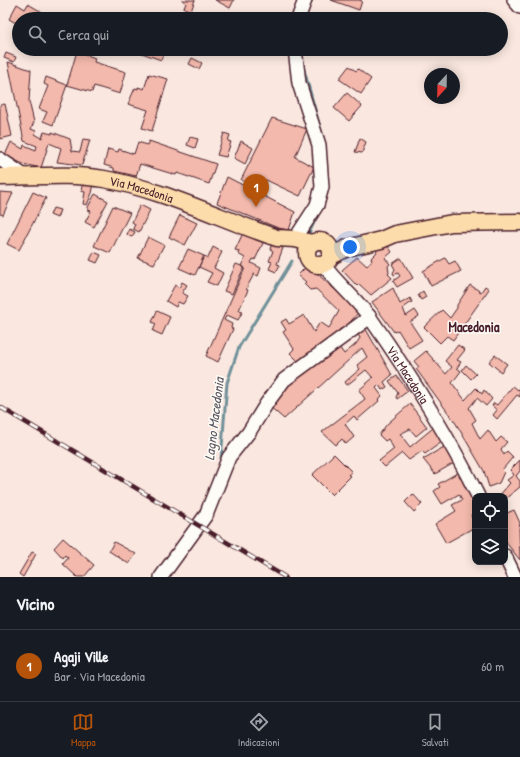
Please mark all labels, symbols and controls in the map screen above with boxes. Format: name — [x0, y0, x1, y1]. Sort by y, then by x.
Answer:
search box — [12, 12, 508, 56]
icon: search — [26, 23, 48, 45]
text: Cerca qui — [58, 24, 109, 45]
north arrow — [424, 68, 460, 104]
street label: Via Macedonia — [108, 171, 176, 207]
pin: 1 — [243, 174, 269, 207]
your location — [340, 237, 360, 257]
district label: Macedonia — [449, 317, 500, 336]
street label: Via Macedonia — [383, 342, 434, 407]
water label: Lagno Macedonia — [199, 375, 229, 461]
map controls — [472, 493, 508, 565]
button: locate — [472, 493, 508, 529]
button: layers — [472, 529, 508, 565]
text: Vicino — [16, 592, 54, 615]
text: Agaji Ville — [54, 646, 108, 667]
text: 1 — [27, 657, 31, 675]
text: 60 m — [481, 657, 504, 675]
text: Bar · Via Macedonia — [54, 667, 145, 685]
tab: Mappa — [71, 711, 96, 749]
tab: Indicazioni — [238, 711, 280, 749]
tab: Salvati — [422, 711, 449, 749]

